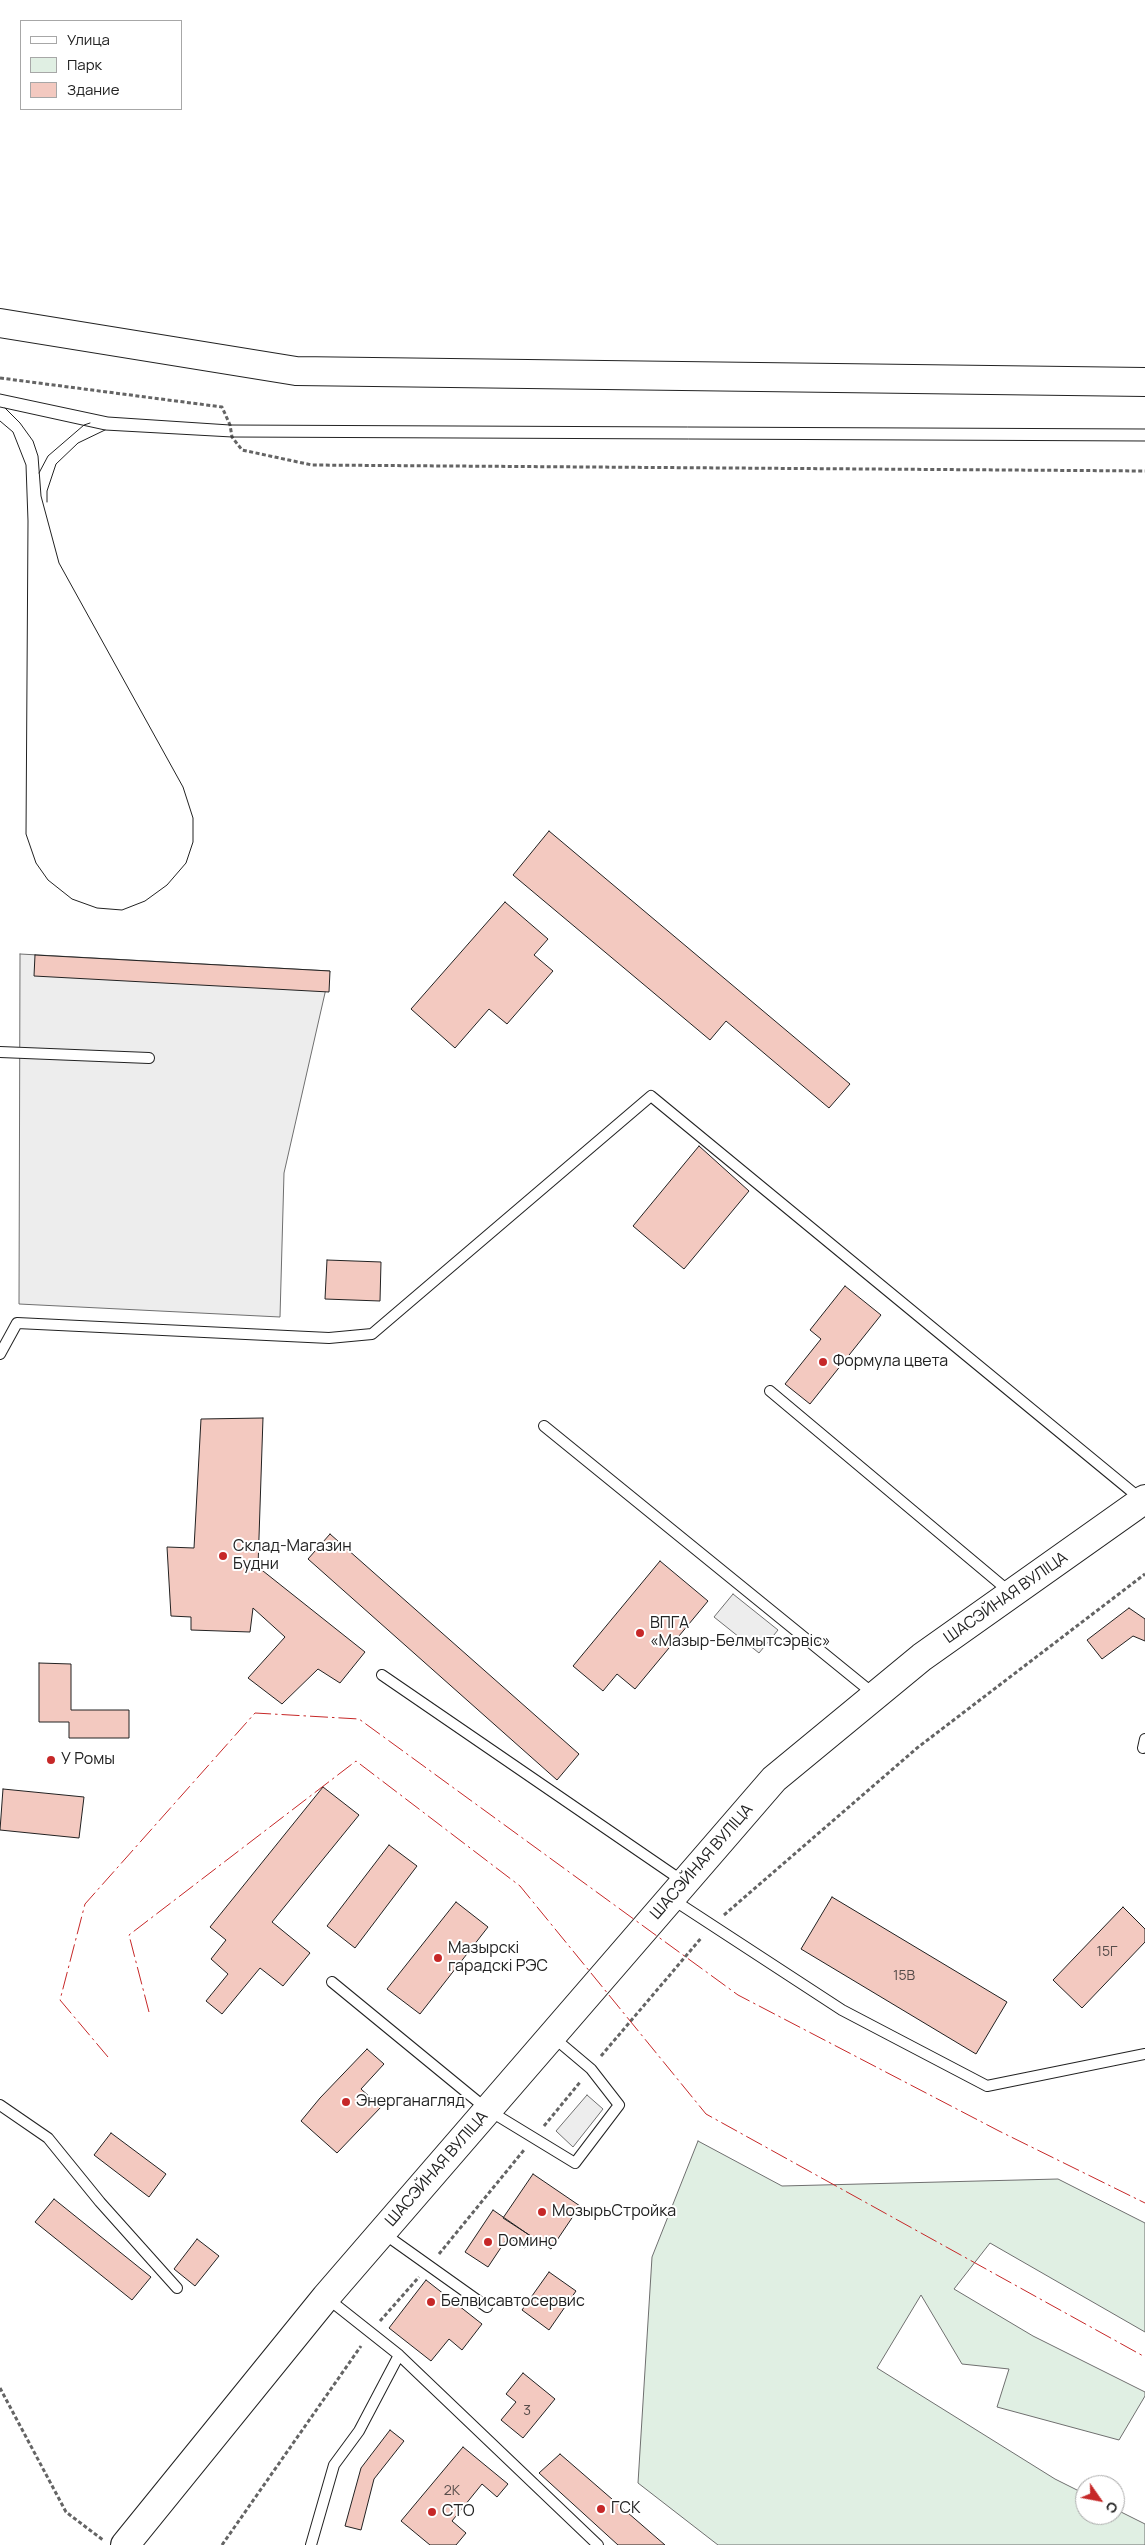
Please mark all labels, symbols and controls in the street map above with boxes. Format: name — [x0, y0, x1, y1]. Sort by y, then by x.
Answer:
legend — [20, 20, 182, 110]
text: Улица — [67, 29, 110, 50]
text: Парк — [67, 54, 102, 75]
text: Здание — [67, 79, 119, 100]
place label: Формула цвета — [833, 1352, 948, 1372]
marker: Формула цвета — [817, 1356, 829, 1368]
place label: Склад-Магазин Будни — [233, 1537, 352, 1575]
street label: ШАСЭЙНАЯ ВУЛІЦА — [940, 1548, 1072, 1648]
marker: Склад-Магазин Будни — [217, 1550, 229, 1562]
place label: ВПГА «Мазыр-Белмытсэрвіс» — [650, 1614, 831, 1652]
marker: ВПГА «Мазыр-Белмытсэрвіс» — [634, 1627, 646, 1639]
place label: У Ромы — [61, 1750, 115, 1770]
marker: У Ромы — [45, 1754, 57, 1766]
street label: ШАСЭЙНАЯ ВУЛІЦА — [647, 1800, 757, 1924]
place label: Мазырскі гарадскі РЭС — [448, 1939, 548, 1977]
house number: 15Г — [1097, 1944, 1117, 1960]
marker: Мазырскі гарадскі РЭС — [432, 1952, 444, 1964]
house number: 15В — [893, 1968, 915, 1984]
place label: Энерганагляд — [356, 2092, 465, 2112]
marker: Энерганагляд — [340, 2096, 352, 2108]
street label: ШАСЭЙНАЯ ВУЛІЦА — [382, 2107, 492, 2231]
place label: МозырьСтройка — [552, 2202, 676, 2222]
marker: МозырьСтройка — [536, 2206, 548, 2218]
place label: Dомино — [498, 2232, 557, 2252]
marker: Dомино — [482, 2236, 494, 2248]
place label: Белвисавтосервис — [441, 2292, 585, 2312]
marker: Белвисавтосервис — [425, 2296, 437, 2308]
house number: 3 — [523, 2403, 531, 2419]
north arrow — [1075, 2475, 1125, 2525]
house number: 2К — [444, 2483, 460, 2499]
text: С — [1101, 2498, 1123, 2517]
place label: ГСК — [611, 2499, 640, 2519]
place label: СТО — [442, 2502, 475, 2522]
marker: ГСК — [595, 2503, 607, 2515]
marker: СТО — [426, 2506, 438, 2518]

